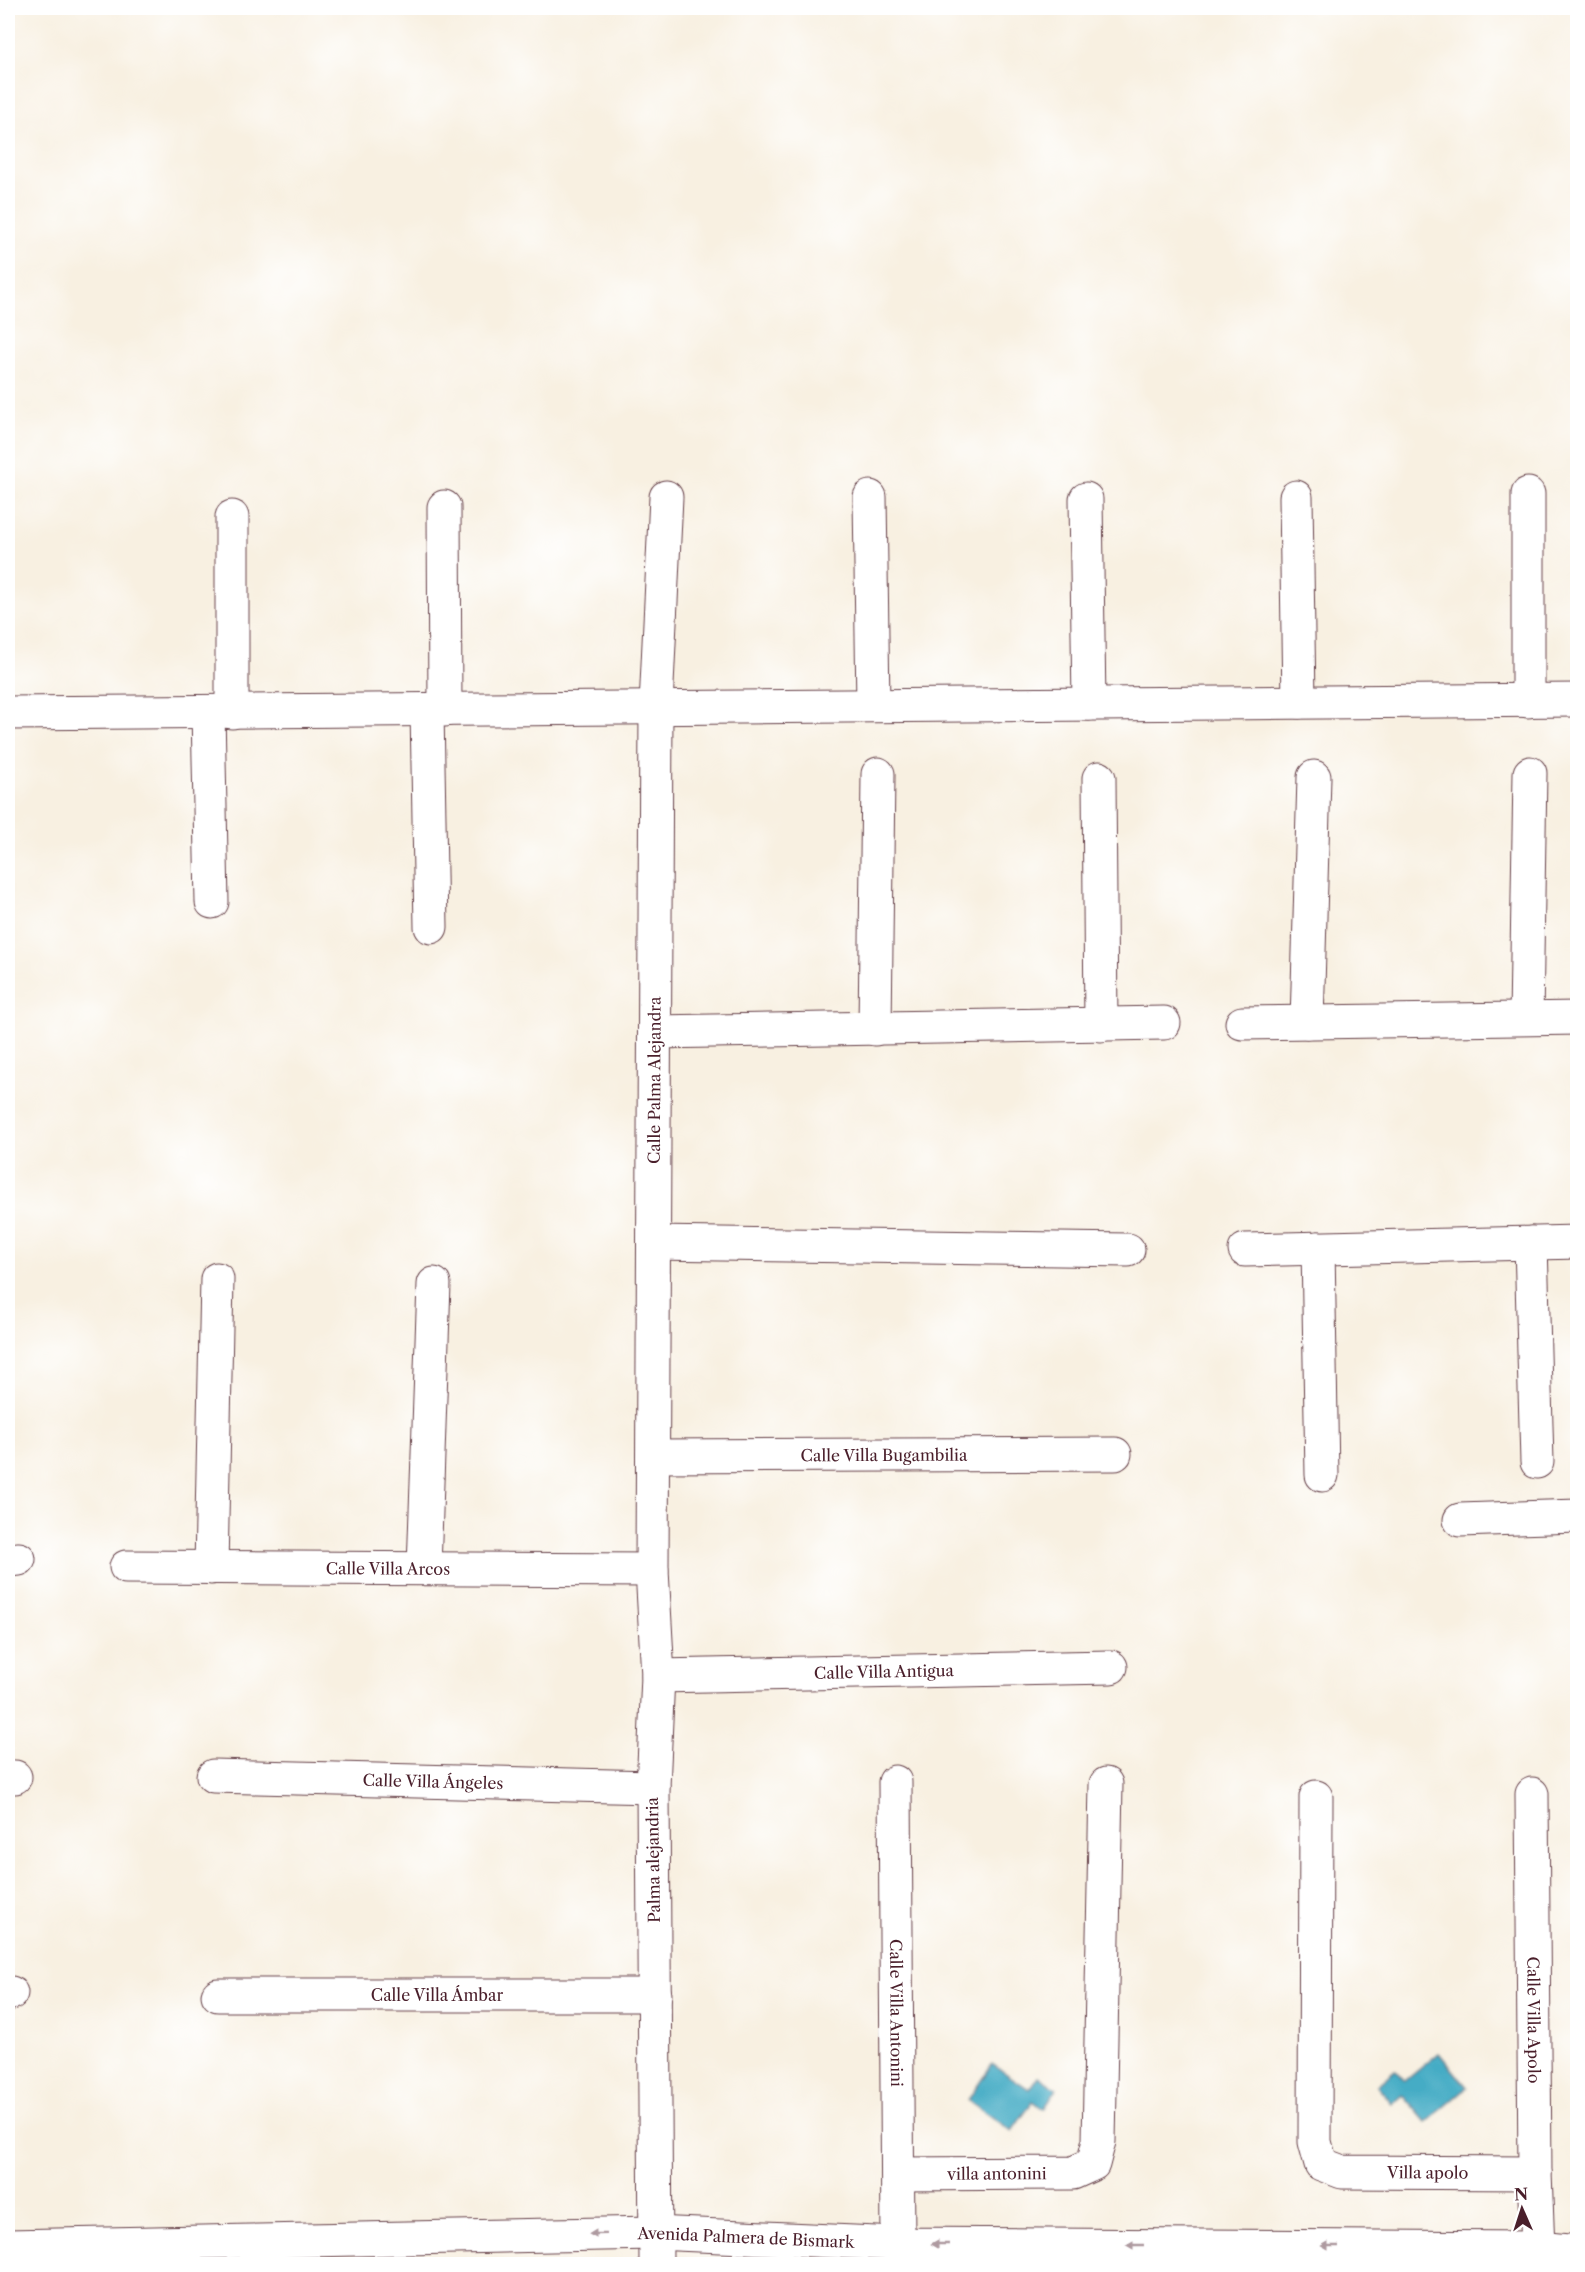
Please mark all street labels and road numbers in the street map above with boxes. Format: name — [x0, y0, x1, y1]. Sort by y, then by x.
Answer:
street label: Calle Palma Alejandra — [644, 996, 665, 1164]
street label: Calle Villa Bugambilia — [801, 1445, 968, 1465]
street label: Calle Villa Arcos — [326, 1558, 450, 1579]
street label: Calle Villa Antigua — [814, 1660, 955, 1683]
street label: Calle Villa Ángeles — [362, 1770, 504, 1793]
street label: Palma alejandria — [642, 1796, 664, 1923]
street label: Calle Villa Antonini — [886, 1939, 907, 2087]
street label: Calle Villa Apolo — [1523, 1956, 1544, 2084]
street label: Calle Villa Ámbar — [371, 1985, 503, 2005]
street label: Villa apolo — [1386, 2162, 1469, 2183]
street label: villa antonini — [946, 2163, 1047, 2184]
street label: Avenida Palmera de Bismark — [636, 2223, 855, 2252]

